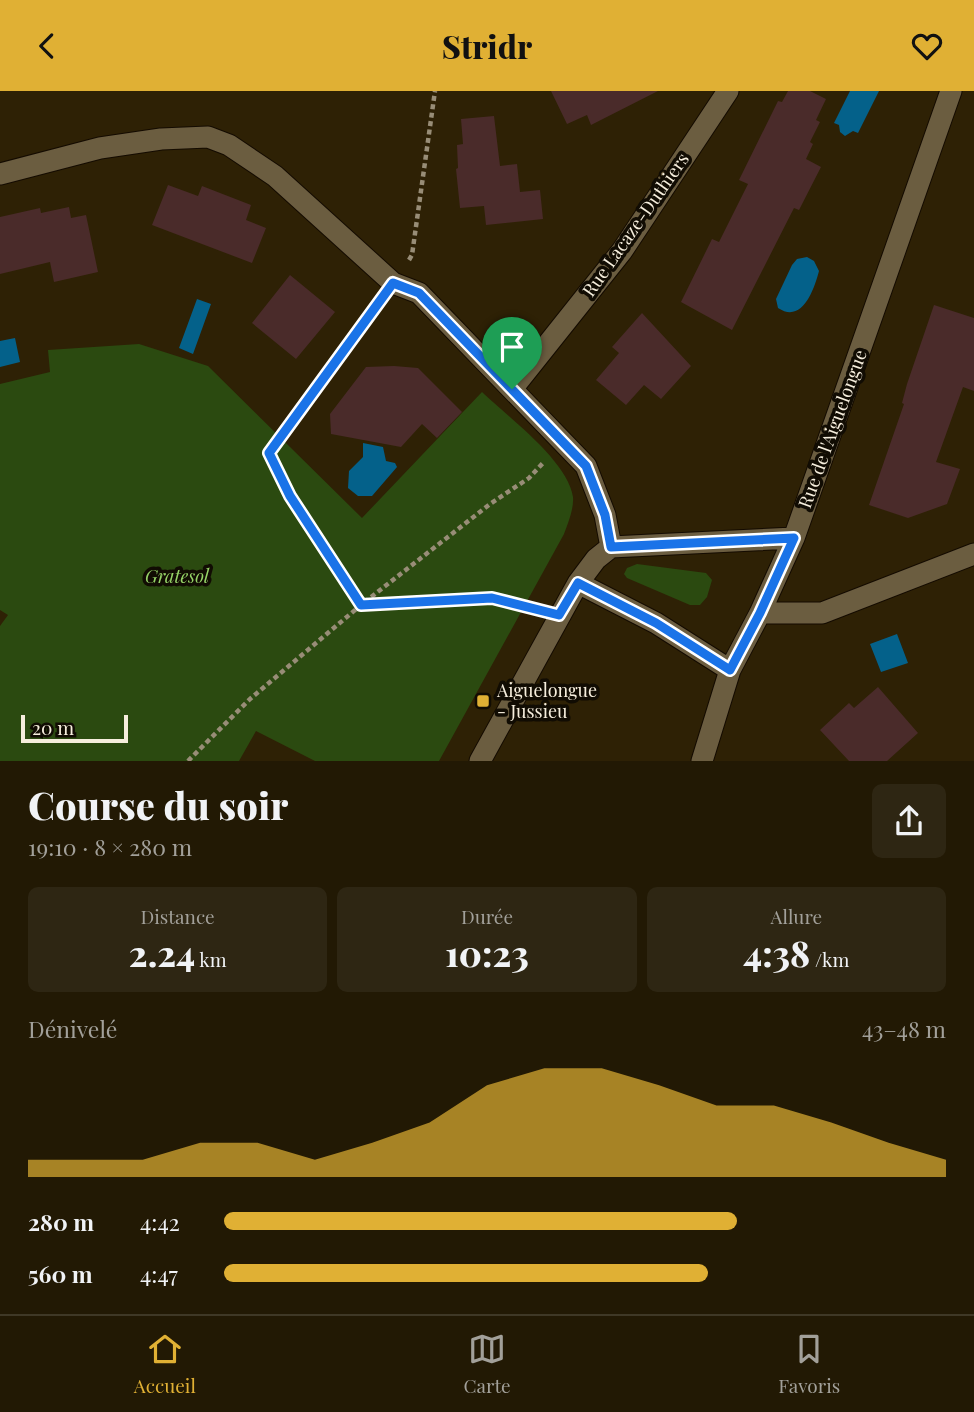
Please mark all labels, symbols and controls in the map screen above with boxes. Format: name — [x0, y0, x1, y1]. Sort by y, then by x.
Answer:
text: Stridr — [442, 24, 532, 67]
icon: back — [28, 27, 66, 65]
icon: heart — [908, 27, 946, 65]
street label: Rue Lacaze-Duthiers — [576, 148, 694, 301]
pin — [482, 317, 542, 389]
icon: arrive — [493, 328, 531, 366]
street label: Rue de l'Aiguelongue — [792, 346, 872, 511]
park label: Gratesol — [145, 564, 210, 588]
place label: Aiguelongue - Jussieu — [496, 678, 597, 723]
marker: Aiguelongue - Jussieu — [475, 693, 491, 709]
scale bar — [21, 712, 128, 744]
text: 20 m — [32, 714, 74, 740]
text: Course du soir — [28, 779, 288, 830]
button: share — [872, 784, 946, 858]
text: 19:10 · 8 × 280 m — [28, 831, 192, 862]
text: Distance — [141, 903, 215, 929]
text: Durée — [461, 903, 513, 929]
text: Allure — [771, 903, 822, 929]
text: 2.24 — [129, 929, 195, 976]
text: 10:23 — [445, 929, 529, 976]
text: 4:38 — [743, 929, 810, 976]
text: km — [195, 946, 227, 972]
text: /km — [810, 946, 849, 972]
text: Dénivelé — [28, 1013, 117, 1044]
text: 43–48 m — [862, 1013, 946, 1044]
text: 280 m — [28, 1206, 94, 1237]
text: 4:42 — [140, 1206, 180, 1237]
text: 560 m — [28, 1258, 92, 1289]
text: 4:47 — [140, 1258, 178, 1289]
tab: Accueil — [134, 1330, 196, 1398]
tab: Carte — [463, 1330, 511, 1398]
tab: Favoris — [778, 1330, 840, 1398]

